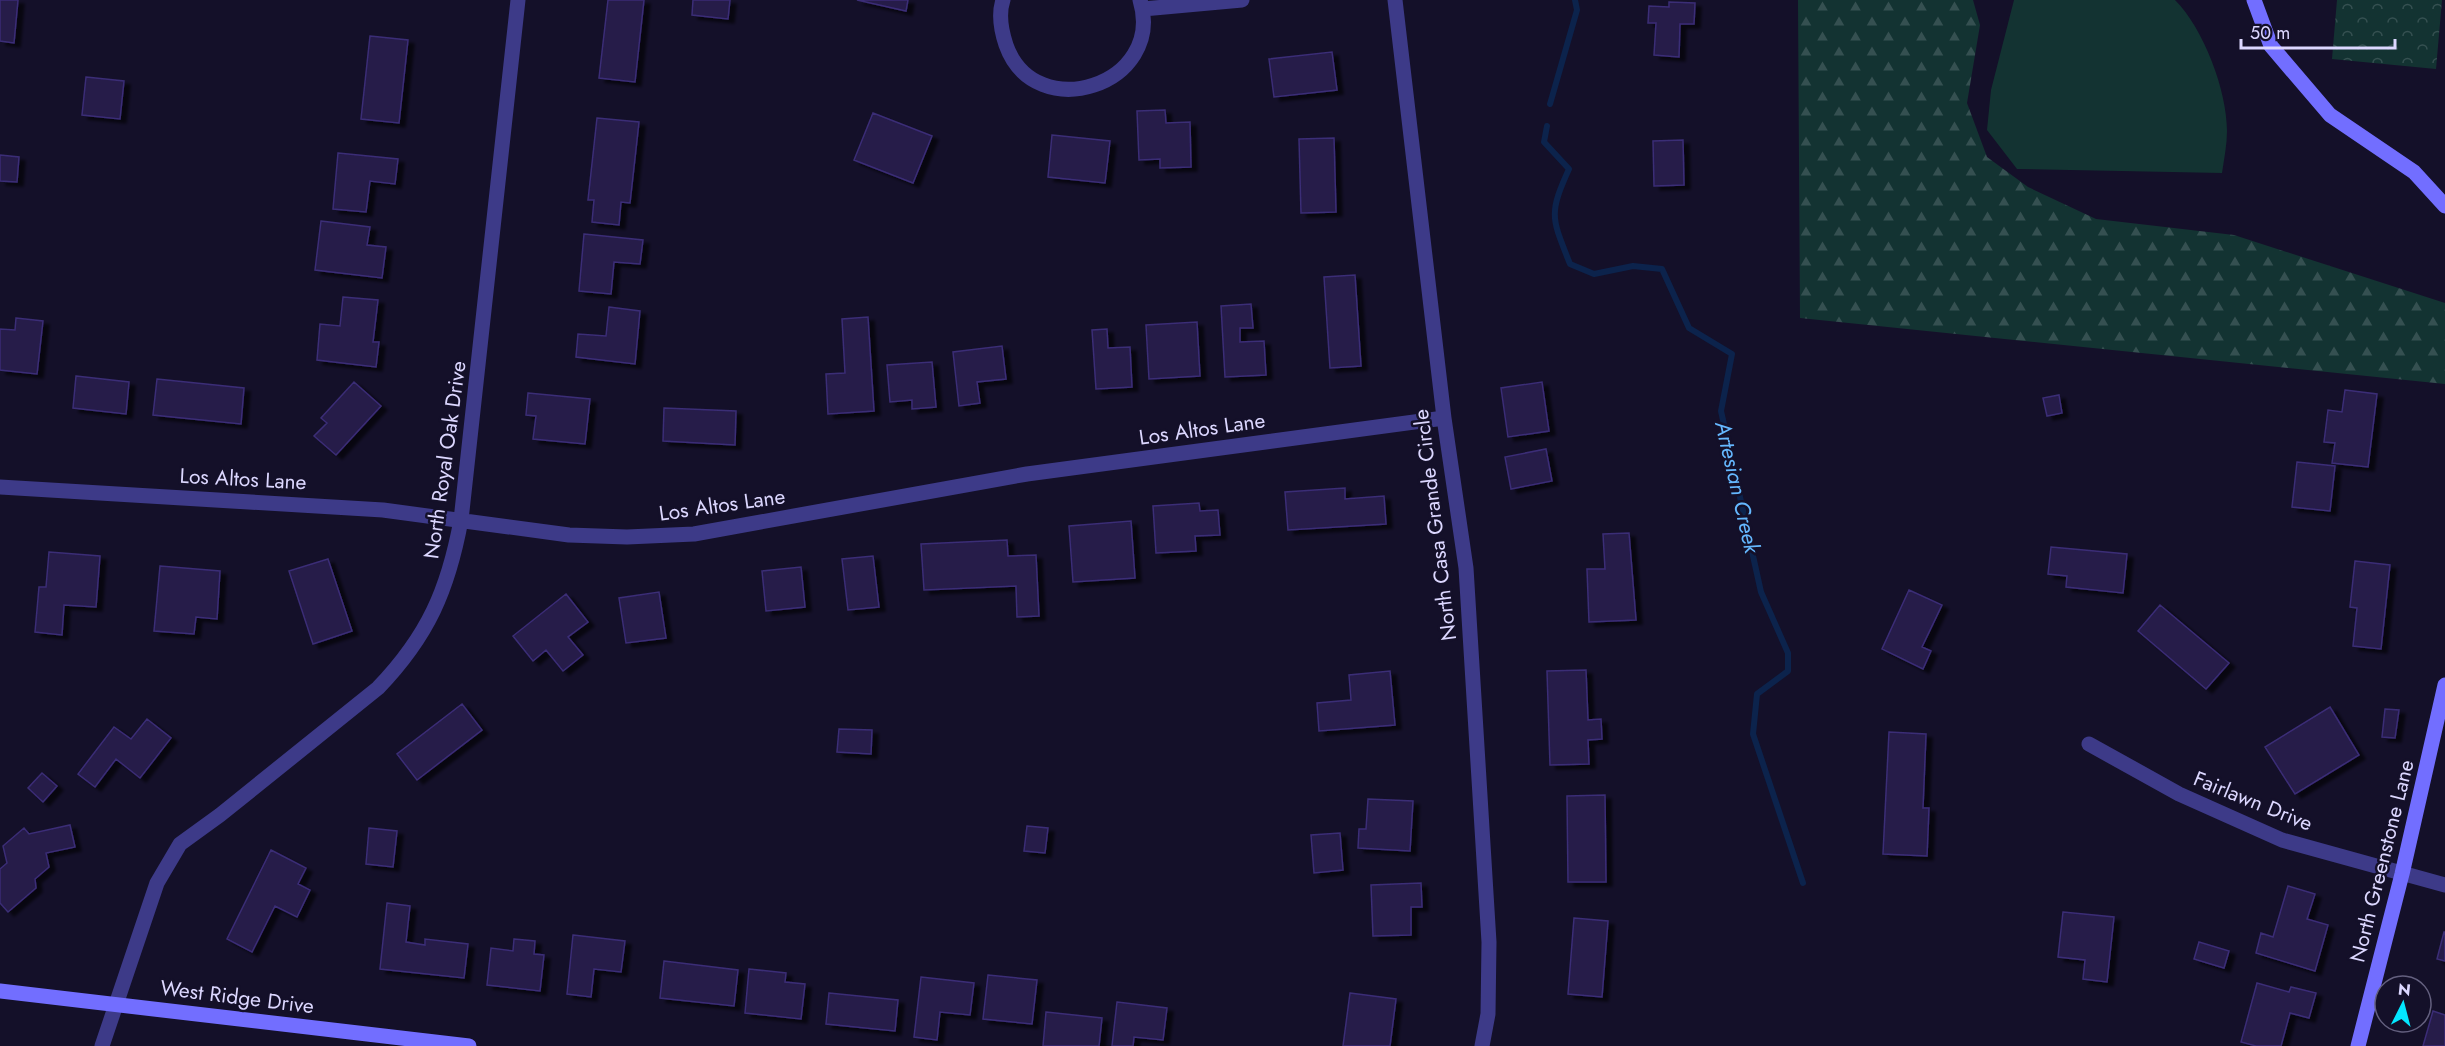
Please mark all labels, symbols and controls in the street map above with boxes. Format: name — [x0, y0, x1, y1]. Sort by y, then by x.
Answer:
scale bar — [2241, 12, 2396, 50]
text: 50 m — [2250, 20, 2290, 46]
street label: North Royal Oak Drive — [416, 359, 474, 561]
street label: Los Altos Lane — [1137, 405, 1267, 453]
street label: North Casa Grande Circle — [1406, 407, 1464, 642]
water label: Artesian Creek — [1707, 417, 1769, 558]
street label: Los Altos Lane — [179, 461, 307, 497]
street label: Los Altos Lane — [657, 481, 787, 529]
street label: North Greenstone Lane — [2342, 756, 2422, 965]
street label: Fairlawn Drive — [2189, 764, 2317, 839]
street label: West Ridge Drive — [158, 973, 316, 1021]
north arrow — [2373, 974, 2433, 1034]
text: N — [2397, 977, 2412, 1002]

